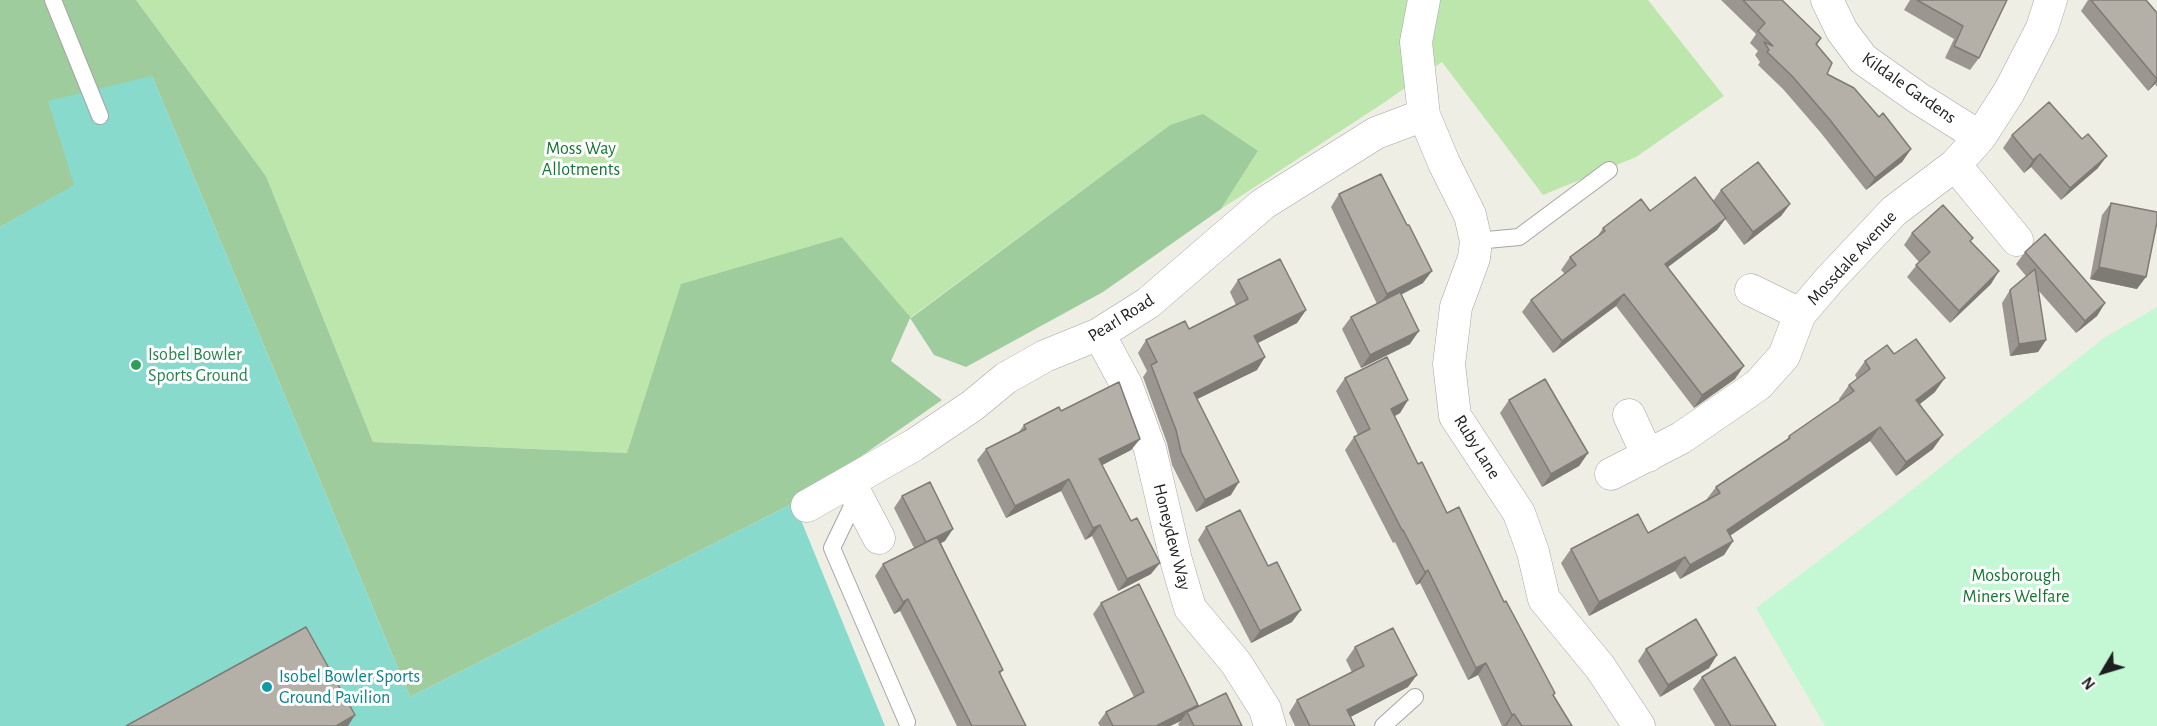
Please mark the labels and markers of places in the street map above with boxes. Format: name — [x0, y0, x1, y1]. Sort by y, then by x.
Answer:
place label: Isobel Bowler Sports Ground — [148, 344, 248, 386]
marker: Isobel Bowler Sports Ground — [129, 358, 143, 372]
place label: Isobel Bowler Sports Ground Pavilion — [279, 666, 420, 708]
marker: Isobel Bowler Sports Ground Pavilion — [260, 680, 274, 694]

